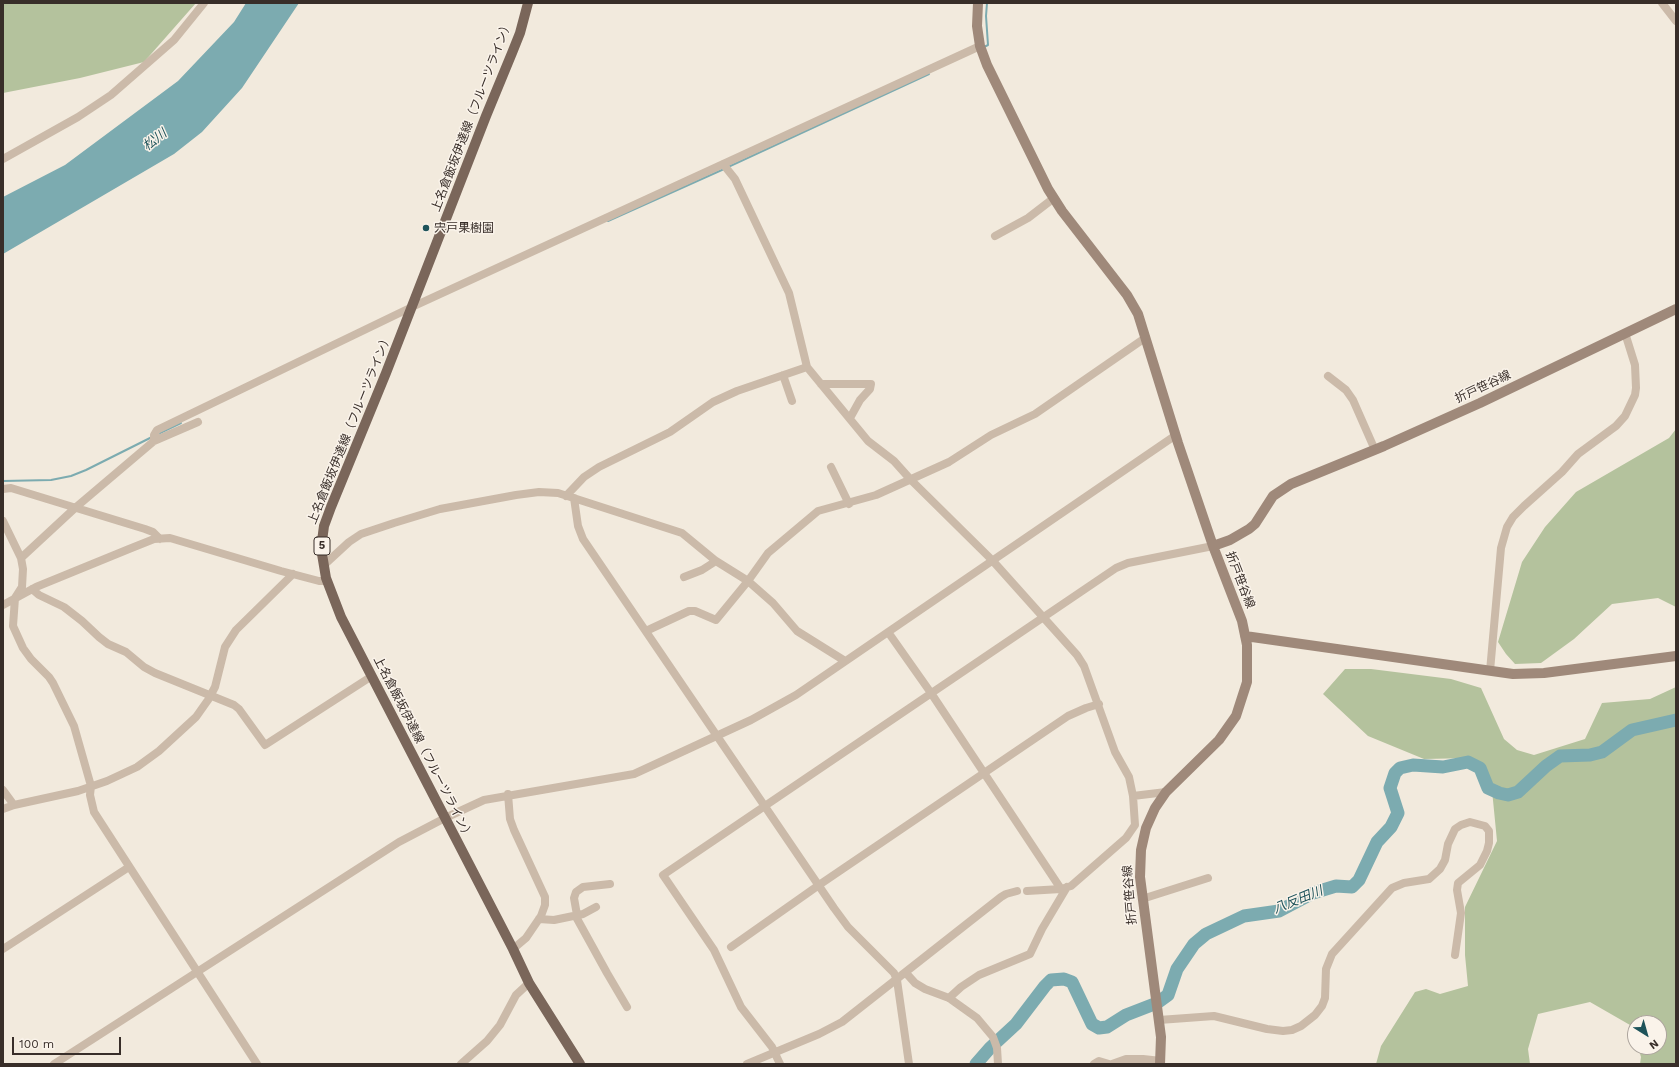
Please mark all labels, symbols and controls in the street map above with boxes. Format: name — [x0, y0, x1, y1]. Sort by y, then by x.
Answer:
street label: 上名倉飯坂伊達線（フルーツライン） — [429, 18, 515, 214]
water label: 松川 — [140, 126, 170, 154]
place label: 宍戸果樹園 — [434, 221, 494, 235]
marker: 宍戸果樹園 — [421, 223, 431, 233]
street label: 上名倉飯坂伊達線（フルーツライン） — [305, 332, 395, 526]
street label: 折戸笹谷線 — [1453, 368, 1513, 406]
road number: 5 — [314, 537, 330, 555]
street label: 折戸笹谷線 — [1223, 549, 1257, 611]
street label: 上名倉飯坂伊達線（フルーツライン） — [370, 654, 476, 842]
street label: 折戸笹谷線 — [1120, 864, 1140, 926]
water label: 八反田川 — [1271, 883, 1325, 917]
north arrow — [1627, 1015, 1667, 1055]
scale bar — [14, 1029, 123, 1055]
text: 100 m — [19, 1037, 54, 1051]
text: N — [1647, 1037, 1661, 1052]

